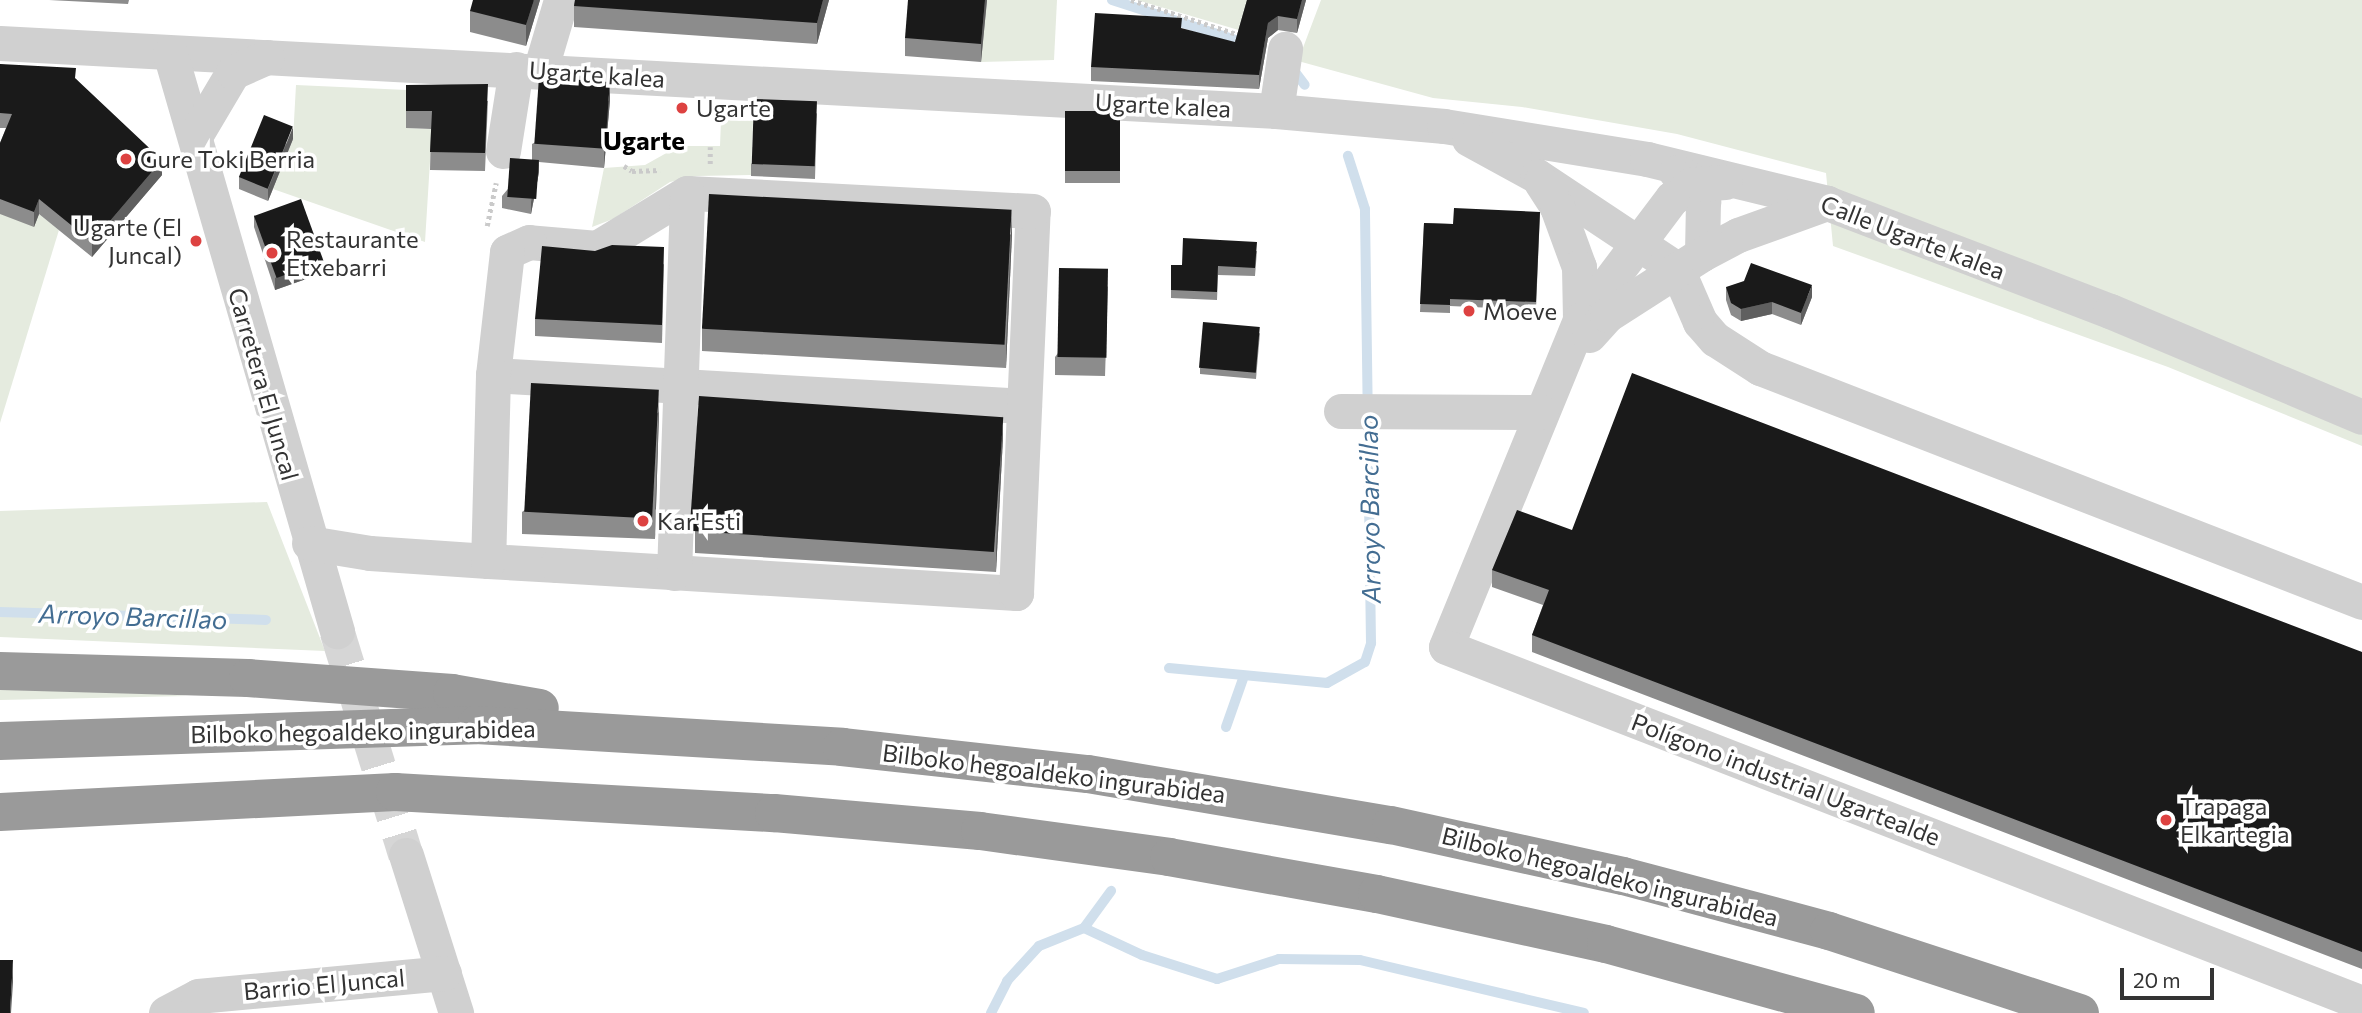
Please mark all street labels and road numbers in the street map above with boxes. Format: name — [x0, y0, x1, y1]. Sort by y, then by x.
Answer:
street label: Ugarte kalea — [528, 55, 666, 93]
street label: Ugarte kalea — [1094, 87, 1232, 123]
street label: Calle Ugarte kalea — [1817, 189, 2009, 285]
street label: Carretera El Juncal — [223, 285, 305, 483]
street label: Polígono industrial Ugartealde — [1628, 707, 1944, 851]
street label: Bilboko hegoaldeko ingurabidea — [190, 714, 536, 748]
street label: Bilboko hegoaldeko ingurabidea — [881, 738, 1227, 808]
street label: Bilboko hegoaldeko ingurabidea — [1439, 820, 1781, 932]
street label: Barrio El Juncal — [242, 963, 406, 1005]

